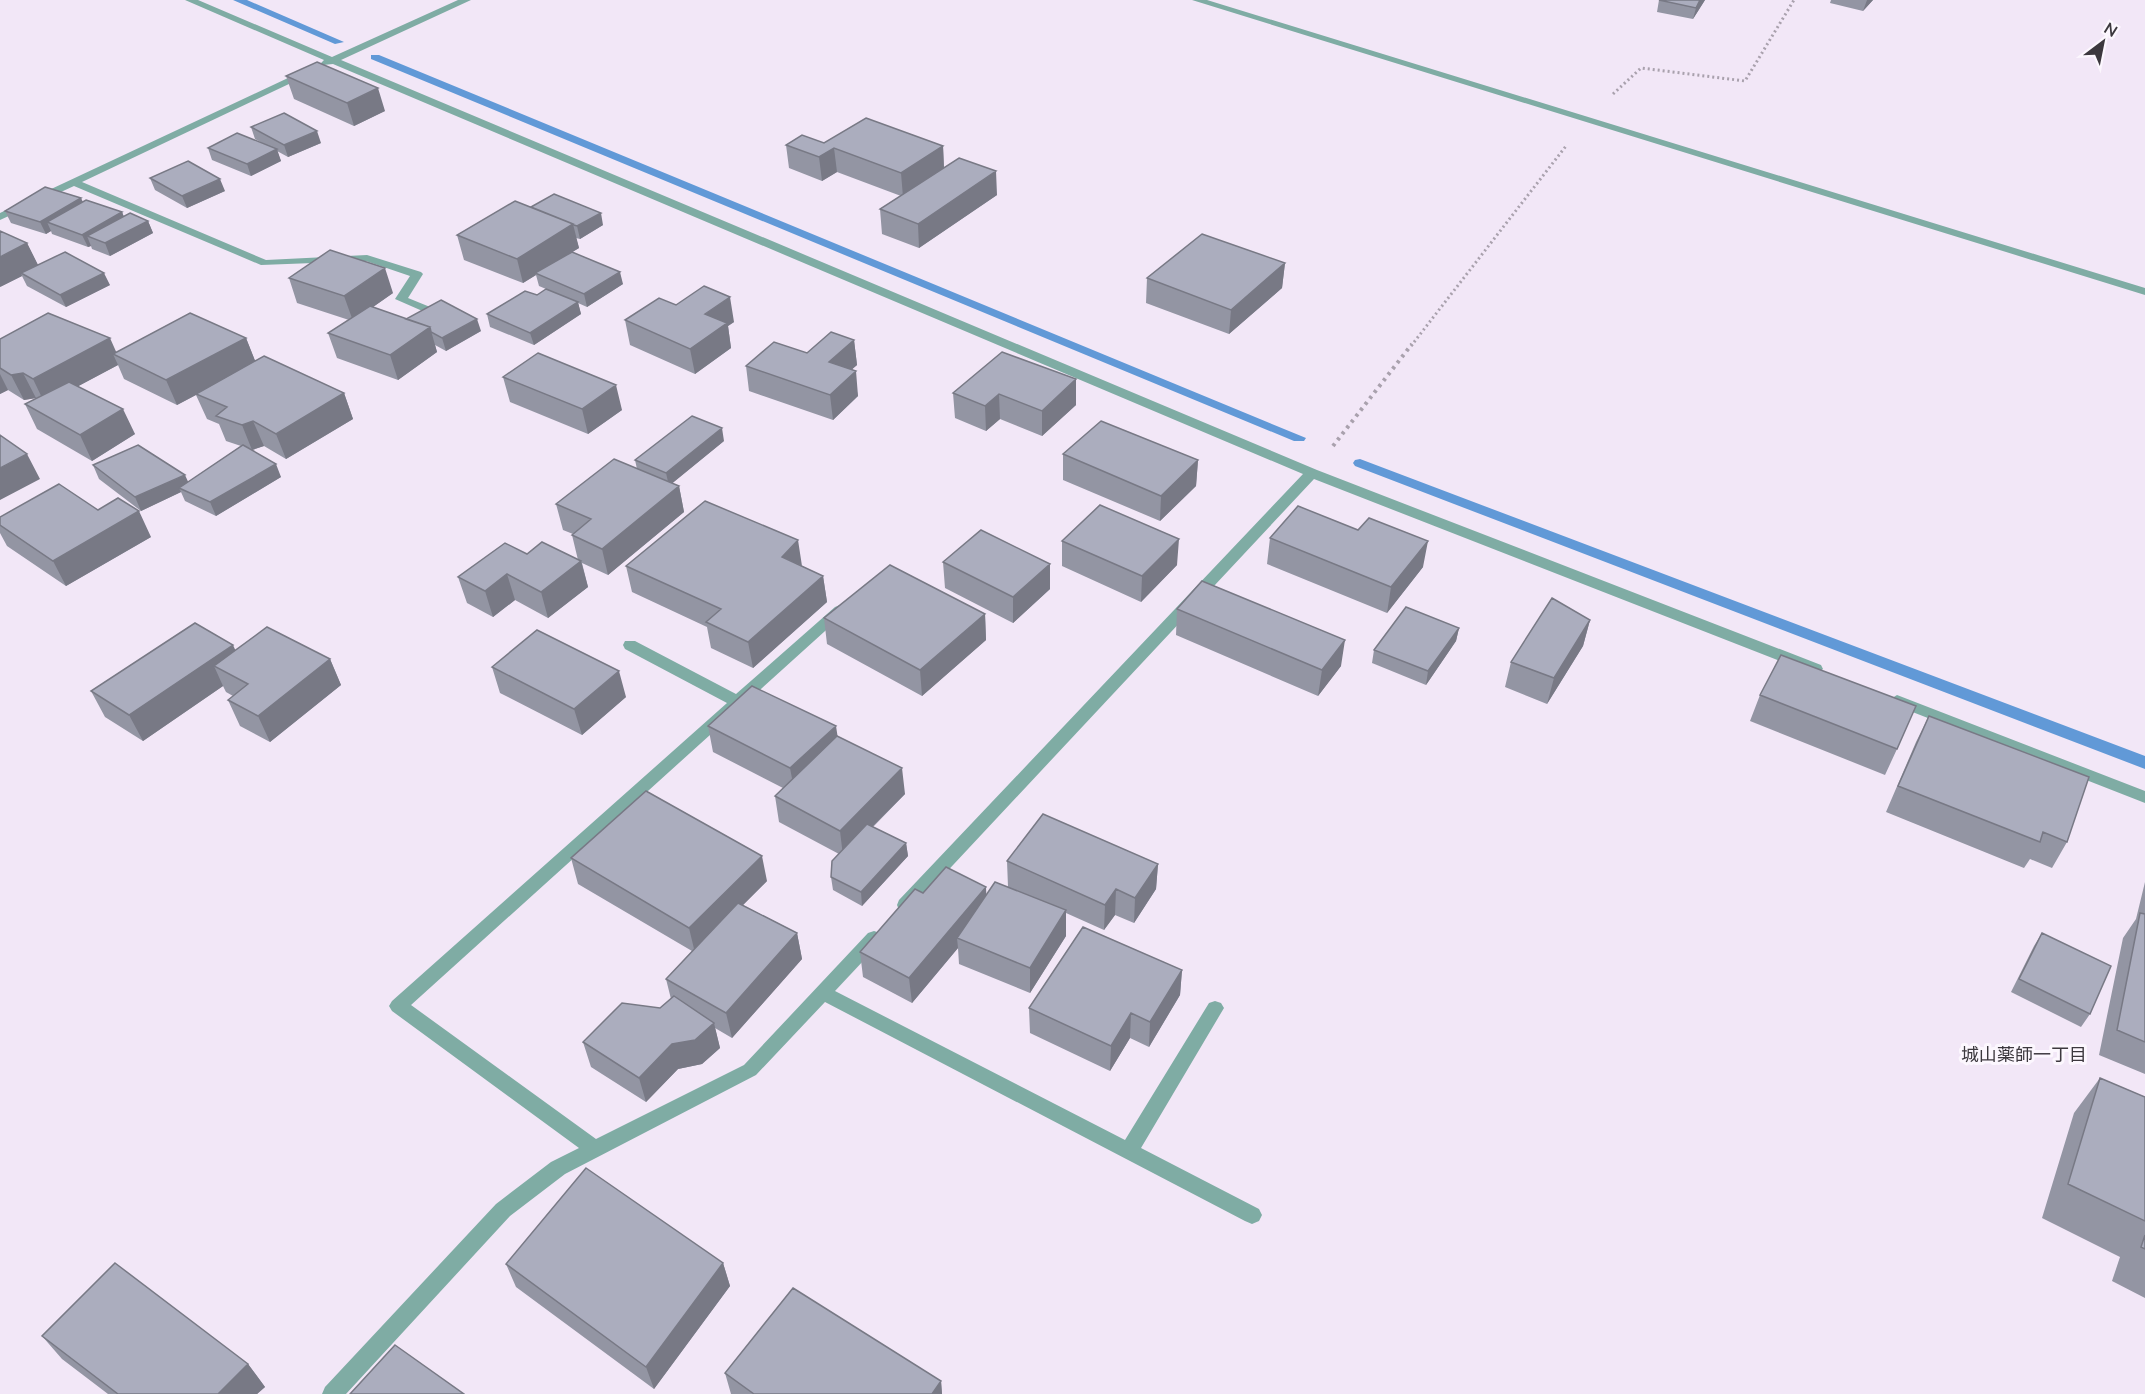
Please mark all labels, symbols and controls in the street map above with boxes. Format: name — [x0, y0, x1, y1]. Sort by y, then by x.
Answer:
north arrow — [2073, 12, 2133, 72]
text: N — [2100, 18, 2121, 43]
district label: 城山薬師一丁目 — [1961, 1043, 2087, 1067]

